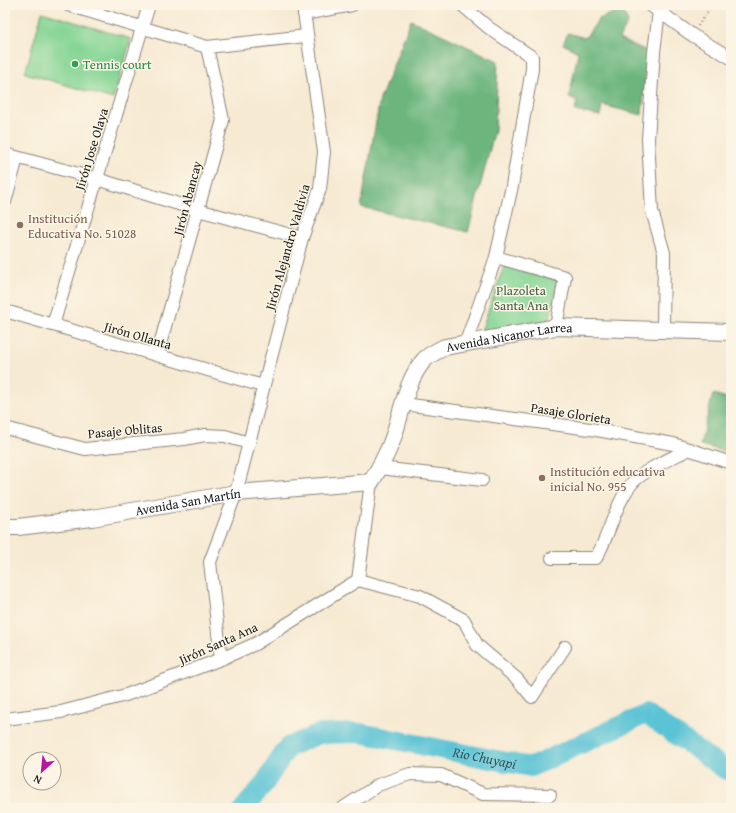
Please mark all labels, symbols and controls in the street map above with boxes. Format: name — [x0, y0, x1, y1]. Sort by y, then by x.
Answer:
place label: Tennis court — [83, 55, 152, 74]
marker: Tennis court — [70, 59, 80, 69]
street label: Jirón Jose Olaya — [69, 105, 113, 194]
street label: Jirón Abancay — [168, 158, 207, 239]
street label: Jirón Alejandro Valdivia — [260, 181, 315, 314]
place label: Institución Educativa No. 51028 — [28, 209, 136, 243]
marker: Institución Educativa No. 51028 — [15, 220, 25, 230]
park label: Plazoleta Santa Ana — [494, 281, 549, 315]
street label: Jirón Ollanta — [100, 316, 175, 354]
street label: Avenida Nicanor Larrea — [445, 318, 574, 357]
street label: Pasaje Glorieta — [530, 398, 613, 429]
street label: Pasaje Oblitas — [87, 418, 163, 443]
place label: Institución educativa inicial No. 955 — [550, 462, 666, 496]
marker: Institución educativa inicial No. 955 — [537, 473, 547, 483]
street label: Avenida San Martín — [134, 484, 242, 520]
street label: Jirón Santa Ana — [174, 617, 261, 670]
water label: Rio Chuyapi — [450, 742, 518, 774]
north arrow — [22, 751, 62, 791]
text: N — [30, 771, 44, 789]

